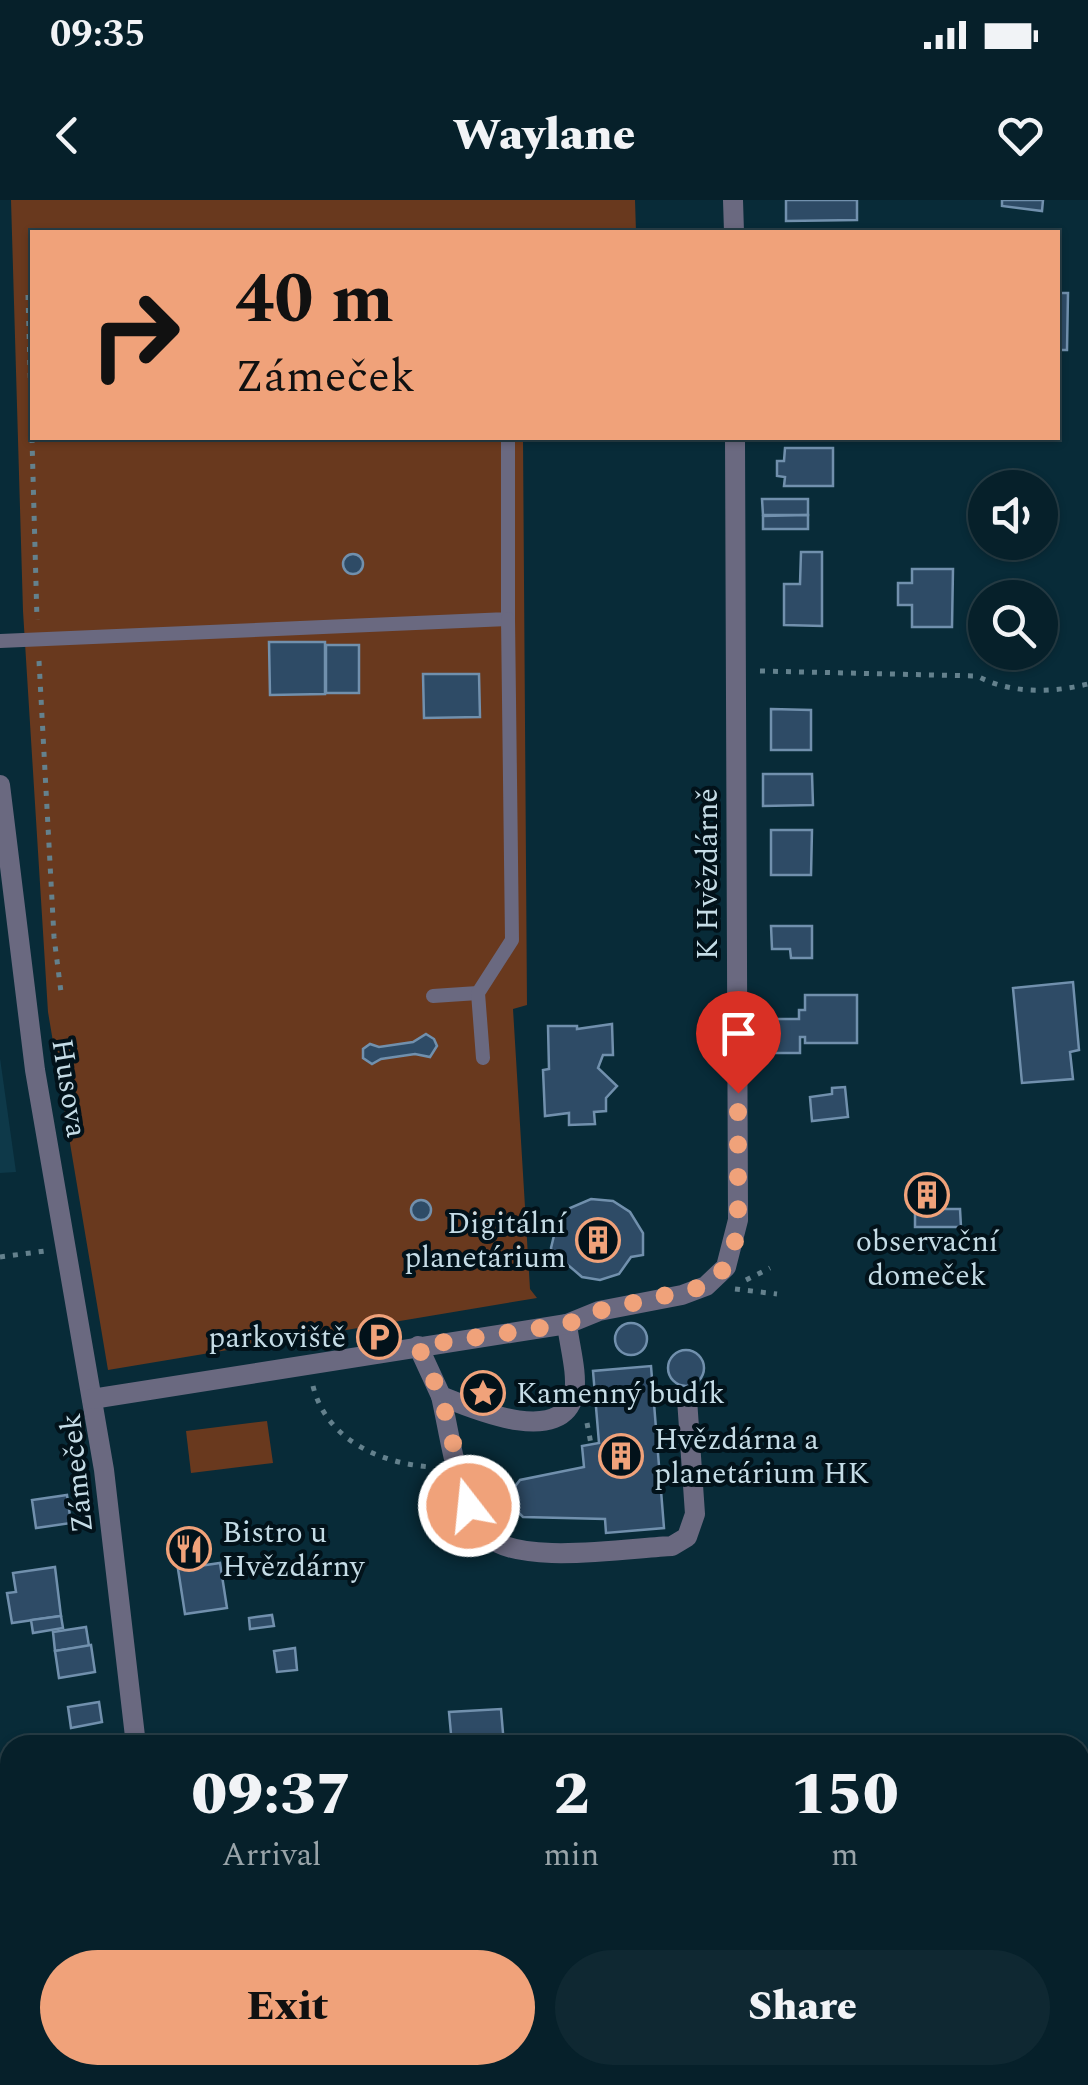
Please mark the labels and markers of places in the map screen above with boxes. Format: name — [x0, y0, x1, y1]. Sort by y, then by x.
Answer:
pin — [696, 991, 781, 1094]
building icon: observační domeček — [904, 1172, 950, 1218]
place label: Digitální planetárium — [404, 1201, 568, 1281]
building icon: Digitální planetárium — [575, 1217, 621, 1263]
place label: observační domeček — [856, 1219, 1000, 1299]
parking icon: parkoviště — [356, 1314, 402, 1360]
place label: parkoviště — [208, 1315, 346, 1361]
place icon: Kamenný budík — [460, 1370, 506, 1416]
place label: Kamenný budík — [516, 1371, 725, 1417]
place label: Hvězdárna a planetárium HK — [654, 1417, 869, 1497]
building icon: Hvězdárna a planetárium HK — [598, 1433, 644, 1479]
place label: Bistro u Hvězdárny — [222, 1510, 366, 1590]
restaurant icon: Bistro u Hvězdárny — [166, 1526, 212, 1572]

